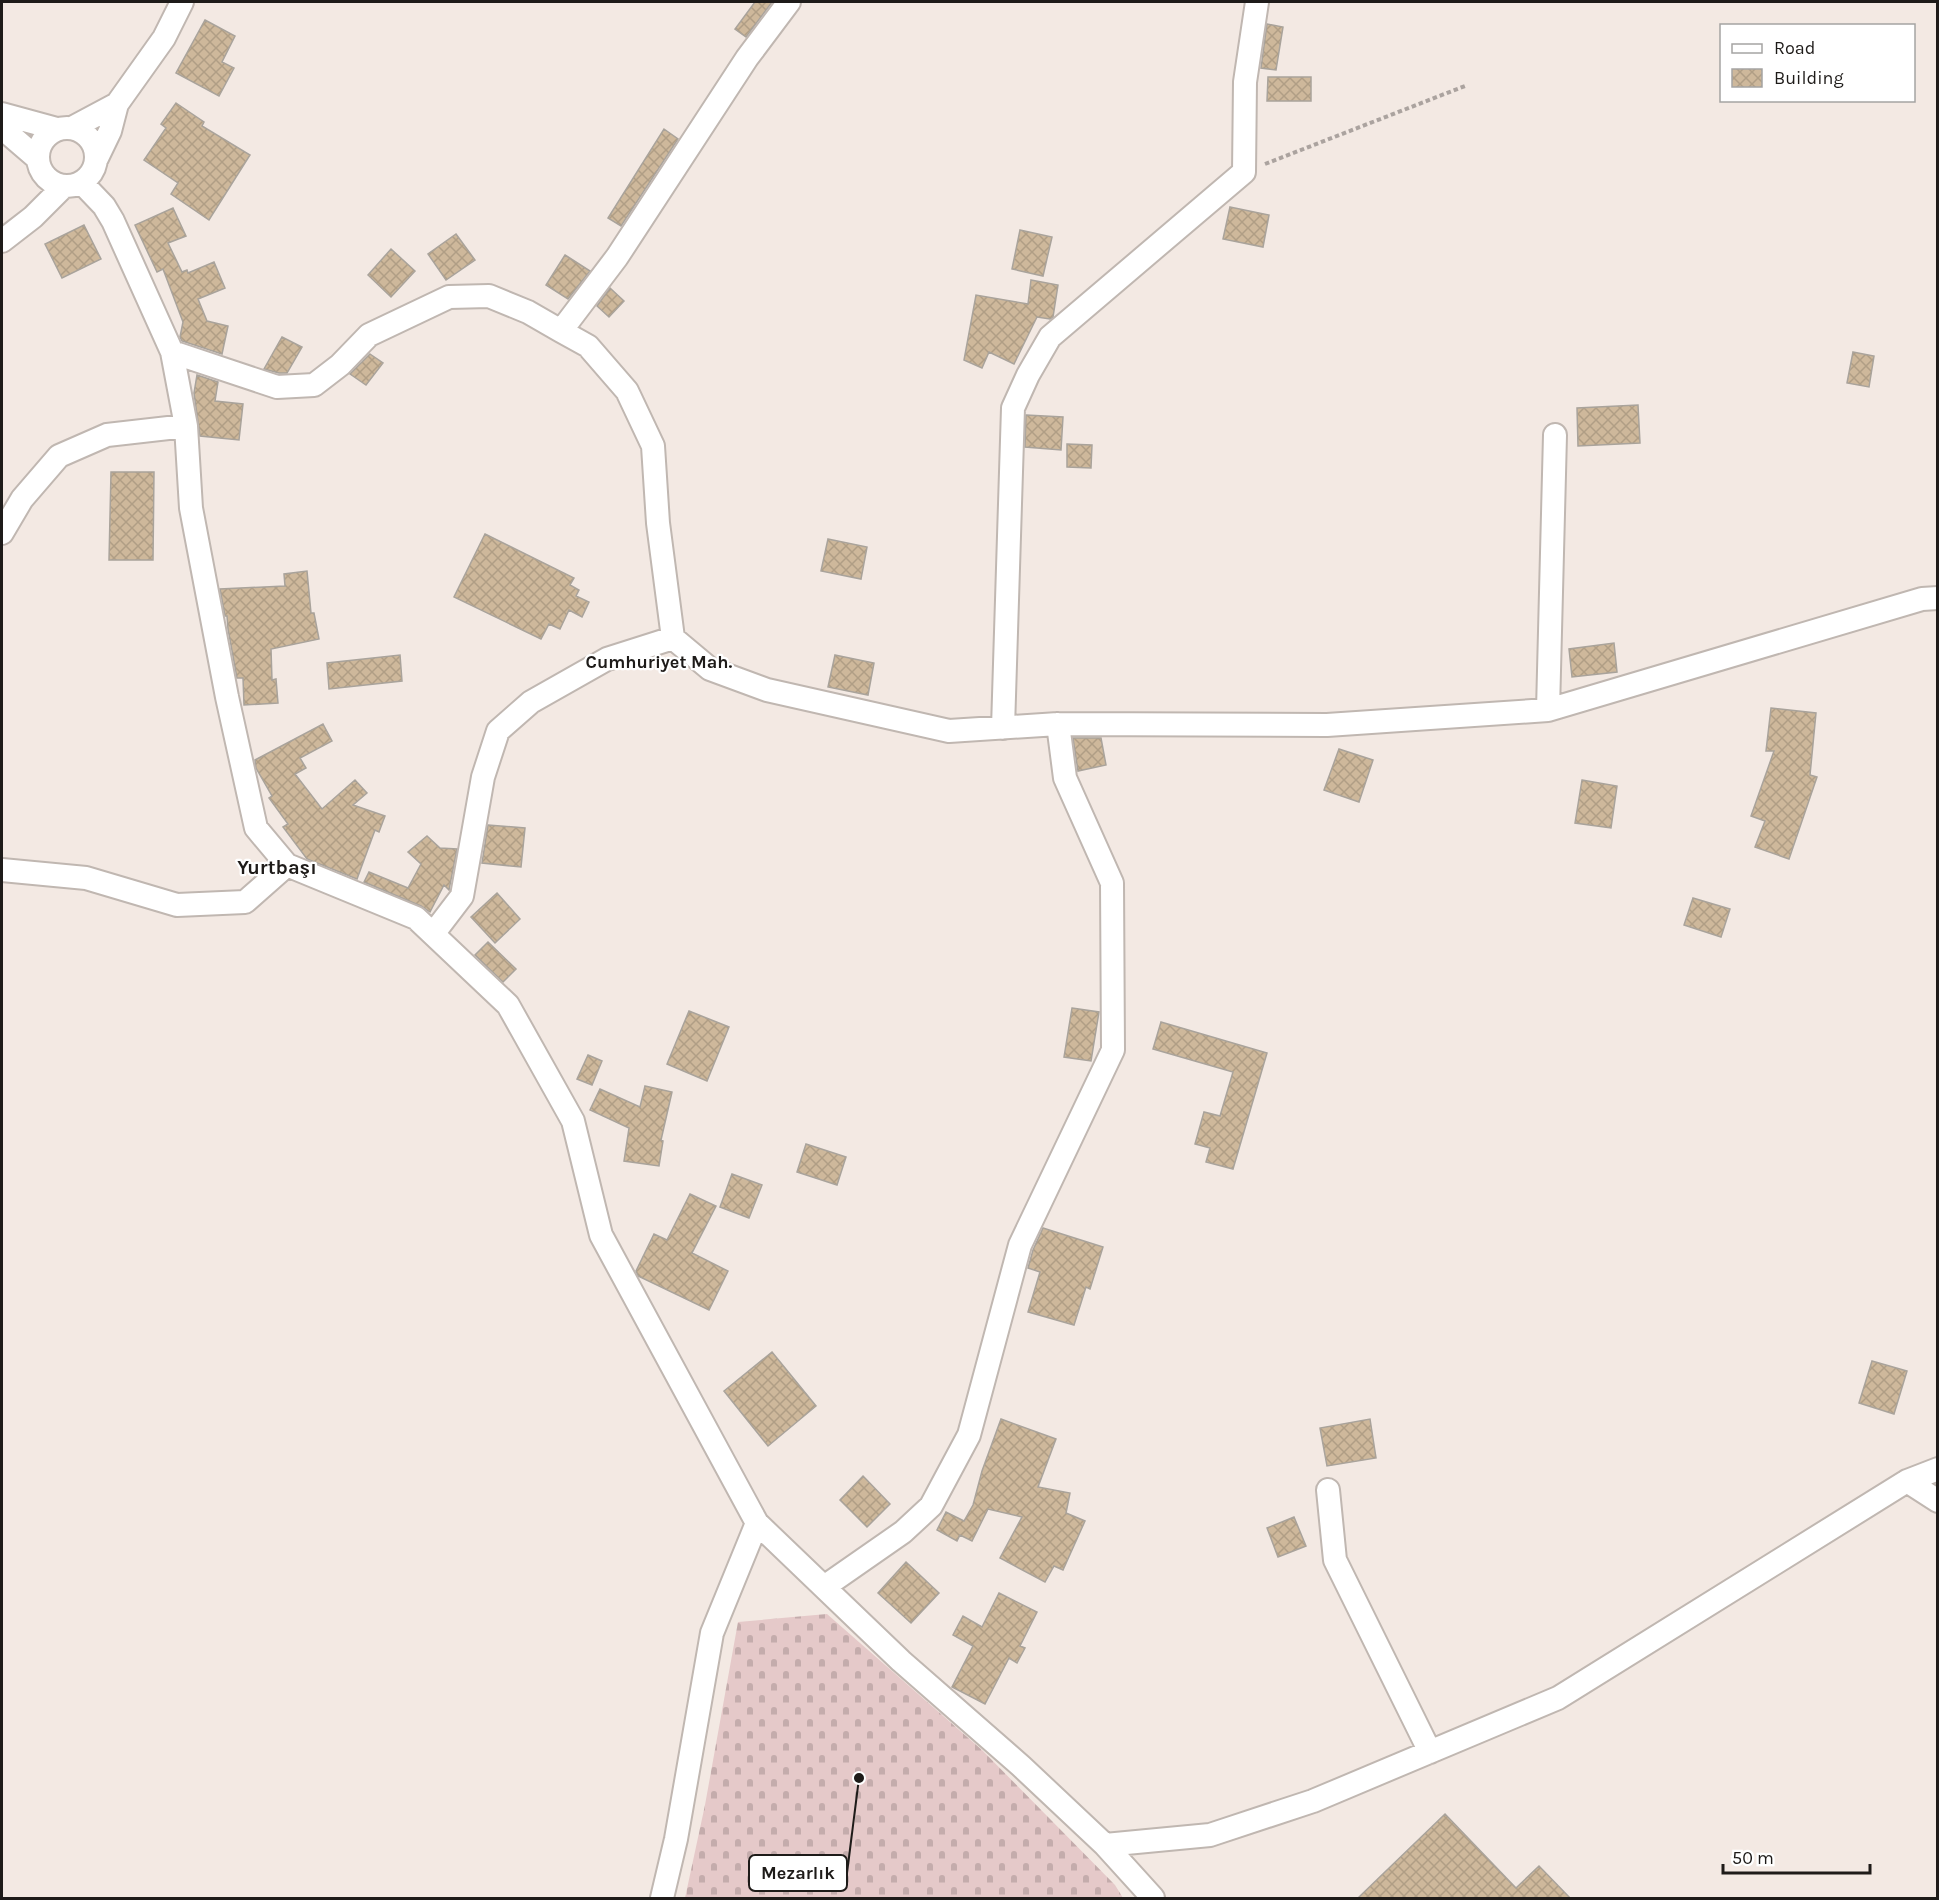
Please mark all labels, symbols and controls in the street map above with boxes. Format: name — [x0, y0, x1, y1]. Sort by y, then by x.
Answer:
legend — [1720, 24, 1915, 102]
text: Road — [1774, 37, 1815, 59]
text: Building — [1774, 67, 1844, 89]
district label: Cumhuriyet Mah. — [586, 651, 733, 673]
district label: Yurtbaşı — [237, 856, 317, 879]
scale bar — [1723, 1837, 1870, 1875]
text: 50 m — [1732, 1847, 1774, 1869]
callout: Mezarlık — [749, 1855, 847, 1891]
text: Mezarlık — [761, 1862, 835, 1884]

